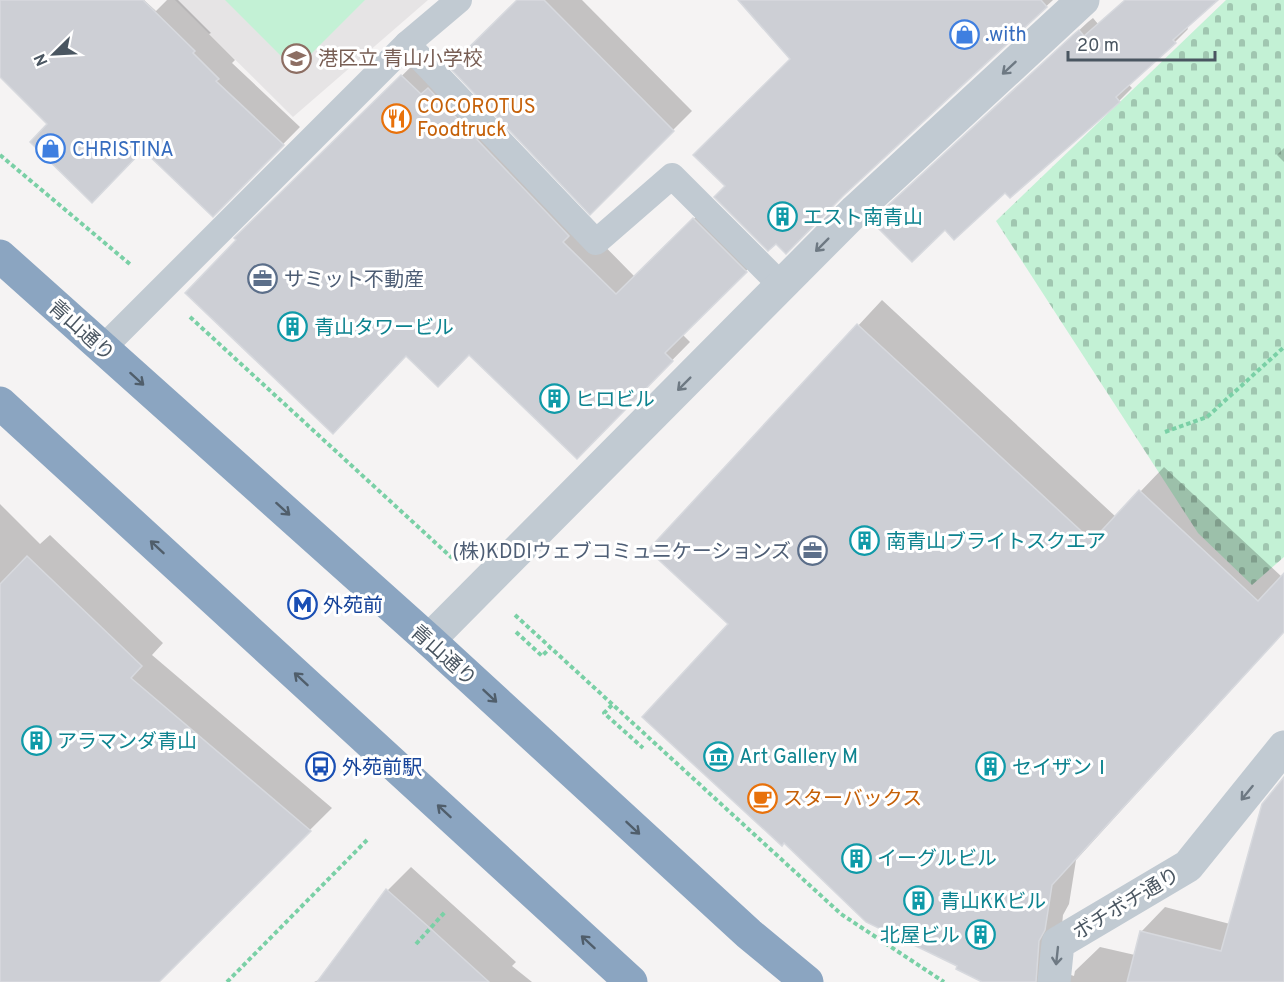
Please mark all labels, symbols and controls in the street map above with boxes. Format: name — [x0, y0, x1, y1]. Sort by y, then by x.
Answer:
shop icon: .with — [948, 18, 980, 50]
place label: .with — [985, 23, 1027, 49]
north arrow — [24, 24, 84, 84]
scale bar — [1068, 24, 1215, 62]
text: 20 m — [1077, 35, 1119, 58]
school or university icon: 港区立 青山小学校 — [281, 42, 313, 74]
place label: 港区立 青山小学校 — [318, 47, 483, 73]
text: N — [31, 50, 54, 69]
one-way arrow — [1002, 61, 1017, 75]
place label: COCOROTUS Foodtruck — [417, 95, 536, 144]
restaurant icon: COCOROTUS Foodtruck — [380, 102, 412, 134]
shop icon: CHRISTINA — [35, 133, 67, 165]
place label: CHRISTINA — [72, 138, 174, 164]
building icon: エスト南青山 — [766, 201, 798, 233]
place label: エスト南青山 — [803, 206, 923, 232]
one-way arrow — [814, 238, 829, 253]
office icon: サミット不動産 — [247, 263, 279, 295]
place label: サミット不動産 — [284, 268, 424, 294]
street label: 青山通り — [42, 295, 119, 368]
building icon: 青山タワービル — [277, 311, 309, 343]
place label: 青山タワービル — [314, 316, 454, 342]
one-way arrow — [130, 372, 145, 386]
one-way arrow — [677, 376, 692, 391]
building icon: ヒロビル — [538, 383, 570, 415]
place label: ヒロビル — [575, 388, 655, 414]
one-way arrow — [275, 502, 290, 516]
building icon: 南青山ブライトスクエア — [849, 525, 881, 557]
place label: 南青山ブライトスクエア — [886, 530, 1106, 556]
office icon: (株)KDDIウェブコミュニケーションズ — [796, 535, 828, 567]
one-way arrow — [150, 540, 165, 554]
place label: (株)KDDIウェブコミュニケーションズ — [452, 540, 791, 566]
metro station icon: 外苑前 — [286, 589, 318, 621]
place label: 外苑前 — [323, 594, 383, 620]
street label: 青山通り — [404, 620, 481, 693]
one-way arrow — [293, 672, 308, 686]
one-way arrow — [482, 689, 497, 703]
building icon: アラマンダ青山 — [20, 725, 52, 757]
place label: アラマンダ青山 — [57, 730, 197, 756]
museum icon: Art Gallery M — [702, 740, 734, 772]
place label: Art Gallery M — [739, 745, 858, 771]
bus stop icon: 外苑前駅 — [305, 751, 337, 783]
building icon: セイザンⅠ — [975, 751, 1007, 783]
place label: 外苑前駅 — [342, 756, 422, 782]
place label: セイザンⅠ — [1012, 756, 1112, 782]
cafe icon: スターバックス — [746, 782, 778, 814]
one-way arrow — [1241, 784, 1254, 800]
place label: スターバックス — [783, 787, 922, 813]
one-way arrow — [437, 804, 452, 818]
one-way arrow — [626, 821, 641, 835]
building icon: イーグルビル — [840, 842, 872, 874]
place label: イーグルビル — [877, 847, 997, 873]
street label: ボチボチ通り — [1069, 863, 1185, 947]
building icon: 青山KKビル — [903, 885, 935, 917]
place label: 青山KKビル — [940, 890, 1046, 916]
building icon: 北屋ビル — [965, 919, 997, 951]
place label: 北屋ビル — [880, 924, 960, 950]
one-way arrow — [581, 936, 596, 950]
one-way arrow — [1051, 945, 1062, 965]

